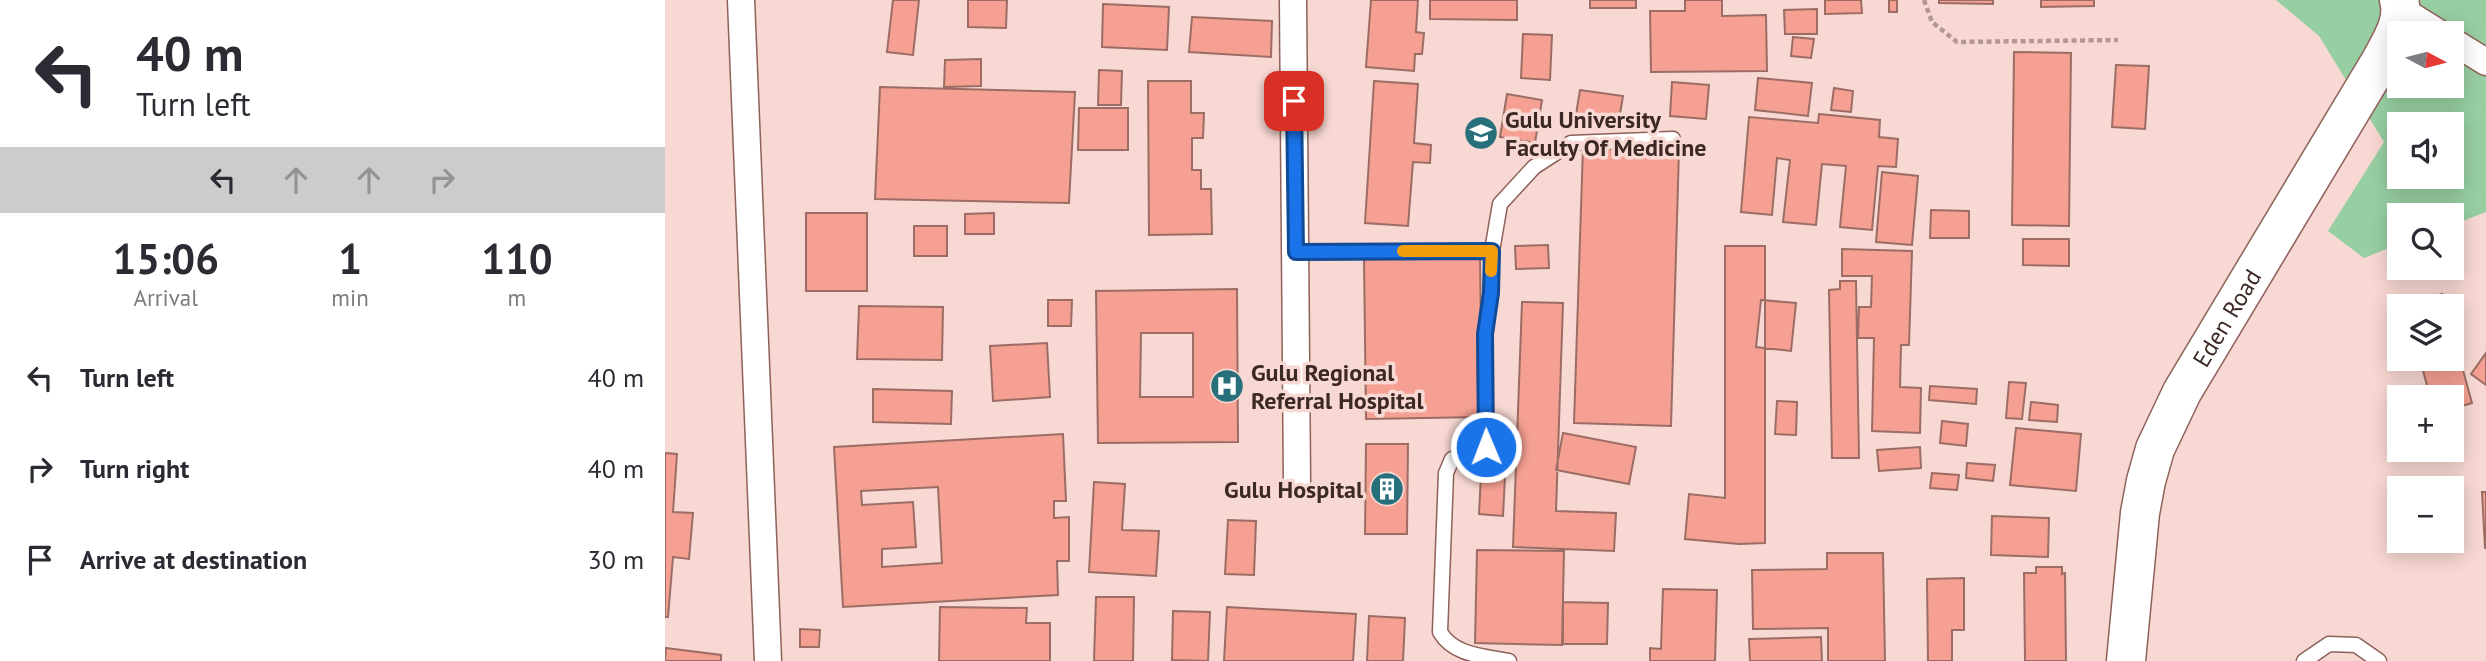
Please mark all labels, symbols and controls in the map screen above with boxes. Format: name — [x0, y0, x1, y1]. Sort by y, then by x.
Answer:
text: 40 m — [136, 21, 243, 85]
north arrow — [2387, 21, 2464, 98]
map controls — [2387, 21, 2464, 553]
icon: left — [21, 28, 112, 119]
pin — [1264, 71, 1324, 131]
icon: arrive — [1275, 82, 1313, 120]
text: Turn left — [136, 83, 251, 125]
place label: Gulu University Faculty Of Medicine — [1505, 104, 1706, 163]
button: sound — [2387, 112, 2464, 189]
school or university icon: Gulu University Faculty Of Medicine — [1462, 114, 1500, 152]
icon: left — [204, 161, 242, 199]
icon: ahead — [277, 161, 315, 199]
icon: ahead — [350, 161, 388, 199]
icon: right — [423, 161, 461, 199]
button: search — [2387, 203, 2464, 280]
text: 15:06 — [112, 231, 219, 286]
text: 1 — [338, 231, 362, 286]
text: 110 — [481, 231, 553, 286]
street label: Eden Road — [2185, 263, 2268, 372]
text: Arrival — [133, 283, 198, 312]
text: min — [331, 283, 369, 312]
text: m — [508, 283, 526, 312]
button: layers — [2387, 294, 2464, 371]
place label: Gulu Regional Referral Hospital — [1251, 357, 1424, 416]
icon: left — [21, 359, 59, 397]
text: Turn left — [80, 361, 174, 394]
text: 40 m — [588, 361, 644, 394]
hospital icon: Gulu Regional Referral Hospital — [1208, 367, 1246, 405]
button: + — [2387, 385, 2464, 462]
position arrow — [1449, 410, 1523, 484]
icon: right — [21, 450, 59, 488]
text: Turn right — [80, 452, 189, 485]
text: 40 m — [588, 452, 644, 485]
building icon: Gulu Hospital — [1368, 470, 1406, 508]
place label: Gulu Hospital — [1224, 474, 1364, 505]
button: − — [2387, 476, 2464, 553]
icon: arrive — [21, 541, 59, 579]
text: Arrive at destination — [80, 543, 307, 576]
text: 30 m — [588, 543, 644, 576]

